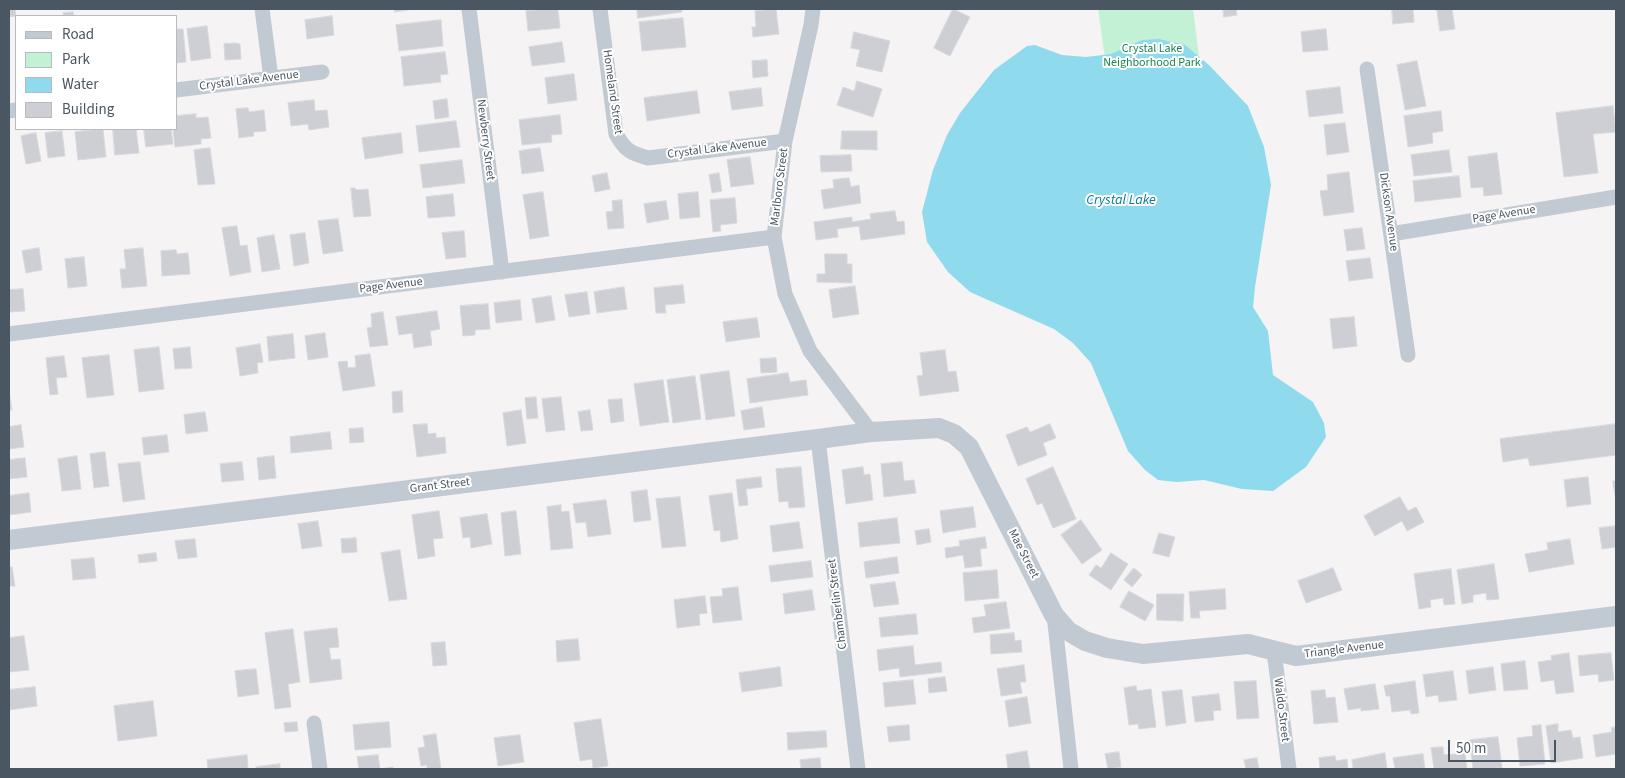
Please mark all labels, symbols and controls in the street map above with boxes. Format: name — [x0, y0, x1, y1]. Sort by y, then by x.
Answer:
legend — [15, 15, 178, 130]
text: Road — [62, 24, 94, 45]
park label: Crystal Lake Neighborhood Park — [1103, 42, 1201, 70]
text: Park — [62, 49, 90, 70]
street label: Homeland Street — [599, 49, 625, 135]
street label: Crystal Lake Avenue — [199, 68, 299, 94]
text: Water — [62, 74, 98, 95]
text: Building — [62, 99, 114, 120]
street label: Newberry Street — [473, 99, 497, 181]
street label: Crystal Lake Avenue — [667, 136, 767, 162]
street label: Marlboro Street — [768, 147, 792, 227]
street label: Dickson Avenue — [1375, 172, 1401, 252]
water label: Crystal Lake — [1086, 193, 1156, 209]
street label: Page Avenue — [1471, 203, 1537, 227]
street label: Page Avenue — [359, 275, 423, 297]
street label: Grant Street — [409, 475, 471, 497]
street label: Mae Street — [1005, 527, 1041, 581]
street label: Chamberlin Street — [825, 558, 851, 650]
street label: Triangle Avenue — [1303, 638, 1385, 662]
street label: Waldo Street — [1270, 677, 1292, 743]
scale bar — [1450, 730, 1558, 762]
text: 50 m — [1456, 738, 1486, 759]

